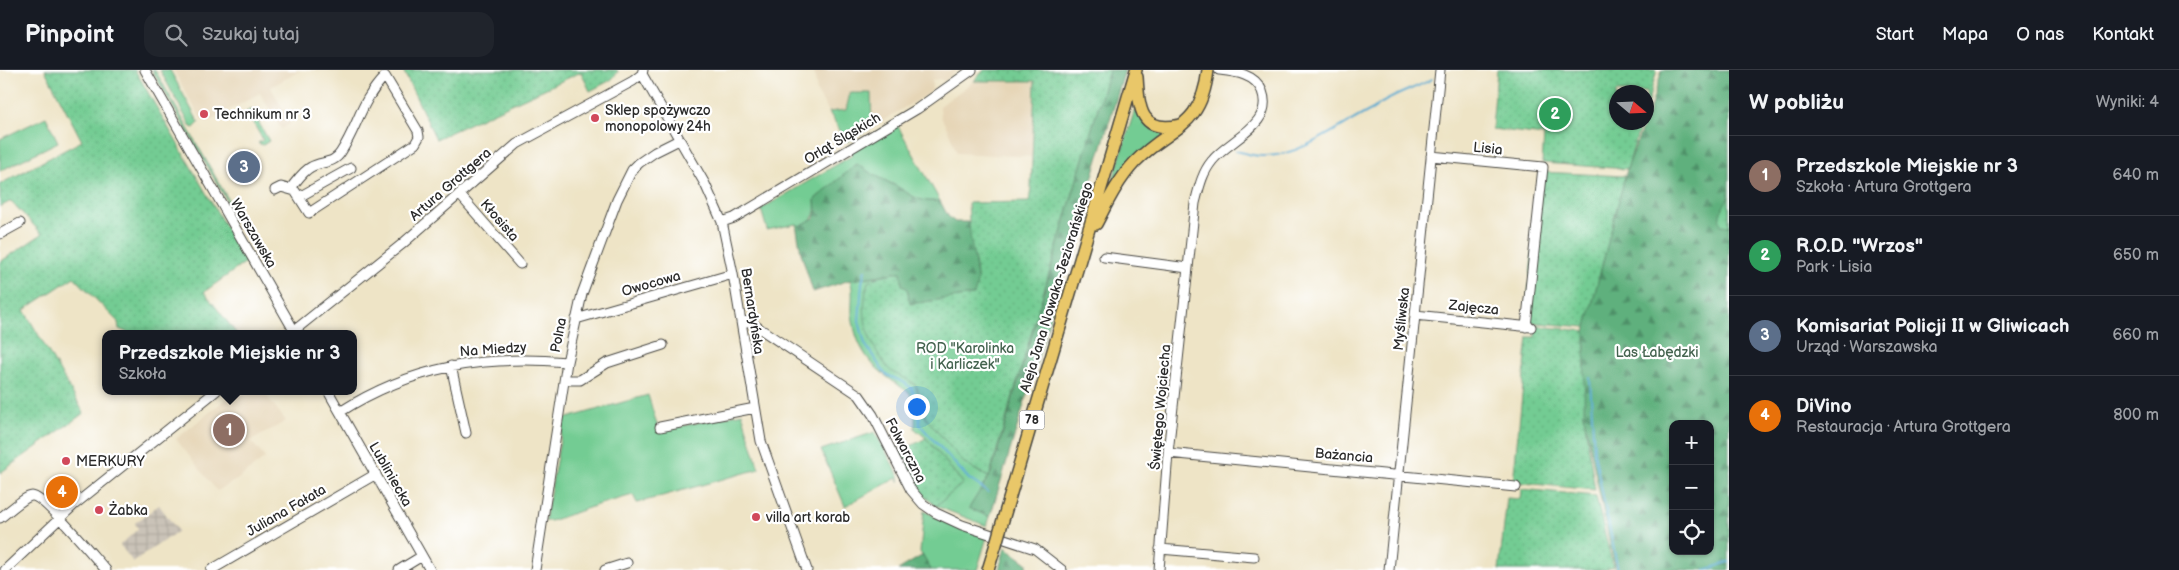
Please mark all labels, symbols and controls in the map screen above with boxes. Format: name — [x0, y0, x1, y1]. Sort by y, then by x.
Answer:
search box — [144, 12, 494, 57]
text: Pinpoint — [25, 20, 114, 49]
icon: search — [162, 21, 190, 49]
text: Szukaj tutaj — [202, 23, 299, 46]
text: Start — [1876, 24, 1914, 45]
text: Mapa — [1942, 24, 1988, 45]
text: O nas — [2016, 24, 2064, 45]
text: Kontakt — [2092, 24, 2154, 45]
north arrow — [1609, 85, 1654, 130]
text: W pobliżu — [1749, 90, 1844, 115]
text: Wyniki: 4 — [2096, 93, 2159, 112]
pin: 2 — [1539, 95, 1571, 133]
place label: Sklep spożywczo monopolowy 24h — [605, 102, 711, 135]
place label: Technikum nr 3 — [214, 106, 311, 123]
marker: Technikum nr 3 — [198, 108, 210, 120]
street label: Orląt Śląskich — [800, 108, 884, 168]
marker: Sklep spożywczo monopolowy 24h — [589, 112, 601, 124]
street label: Lisia — [1472, 139, 1504, 158]
street label: Artura Grottgera — [406, 144, 495, 224]
pin: 3 — [228, 148, 260, 186]
text: Przedszkole Miejskie nr 3 — [1796, 155, 2018, 178]
text: 1 — [1762, 166, 1768, 185]
text: 640 m — [2113, 166, 2159, 185]
text: Szkoła · Artura Grottgera — [1796, 178, 1972, 197]
street label: Aleja Jana Nowaka-Jeziorańskiego — [1016, 180, 1097, 394]
street label: Warszawska — [227, 196, 280, 271]
street label: Kłosista — [477, 196, 523, 245]
text: R.O.D. "Wrzos" — [1796, 235, 1923, 258]
text: 2 — [1760, 246, 1770, 265]
text: 650 m — [2113, 246, 2159, 265]
text: Park · Lisia — [1796, 258, 1872, 277]
street label: Owocowa — [620, 267, 683, 300]
street label: Bernardyńska — [737, 267, 768, 355]
street label: Myśliwska — [1390, 287, 1413, 352]
street label: Zajęcza — [1447, 296, 1500, 319]
text: Komisariat Policji II w Gliwicach — [1796, 315, 2069, 338]
street label: Polna — [547, 316, 570, 354]
text: 3 — [1760, 326, 1770, 345]
text: 660 m — [2112, 326, 2159, 345]
popup — [102, 330, 357, 395]
text: Urząd · Warszawska — [1796, 338, 1938, 357]
street label: Na Miedzy — [459, 339, 528, 360]
park label: ROD "Karolinka i Karliczek" — [916, 340, 1014, 373]
text: Przedszkole Miejskie nr 3 — [119, 342, 340, 365]
street label: Świętego Wojciecha — [1146, 343, 1174, 471]
park label: Las Łabędzki — [1616, 344, 1698, 361]
text: Szkoła — [119, 365, 167, 384]
your location — [904, 394, 930, 420]
text: DiVino — [1796, 395, 1851, 418]
text: 4 — [1760, 406, 1770, 425]
text: 800 m — [2113, 406, 2159, 425]
road number: 78 — [1020, 410, 1044, 430]
pin: 1 — [213, 411, 245, 449]
street label: Folwarczna — [881, 415, 930, 486]
text: Restauracja · Artura Grottgera — [1796, 418, 2011, 437]
map controls — [1669, 420, 1714, 555]
button: + — [1669, 420, 1714, 465]
street label: Lubliniecka — [365, 439, 416, 510]
street label: Bażancia — [1314, 444, 1374, 467]
place label: MERKURY — [76, 453, 145, 470]
marker: MERKURY — [60, 455, 72, 467]
button: − — [1669, 465, 1714, 510]
pin: 4 — [46, 473, 78, 511]
street label: Juliana Fałata — [244, 481, 329, 540]
place label: Żabka — [108, 501, 148, 519]
marker: Żabka — [93, 504, 105, 516]
place label: villa art korab — [765, 509, 850, 526]
button: locate — [1669, 510, 1714, 555]
marker: villa art korab — [750, 511, 762, 523]

